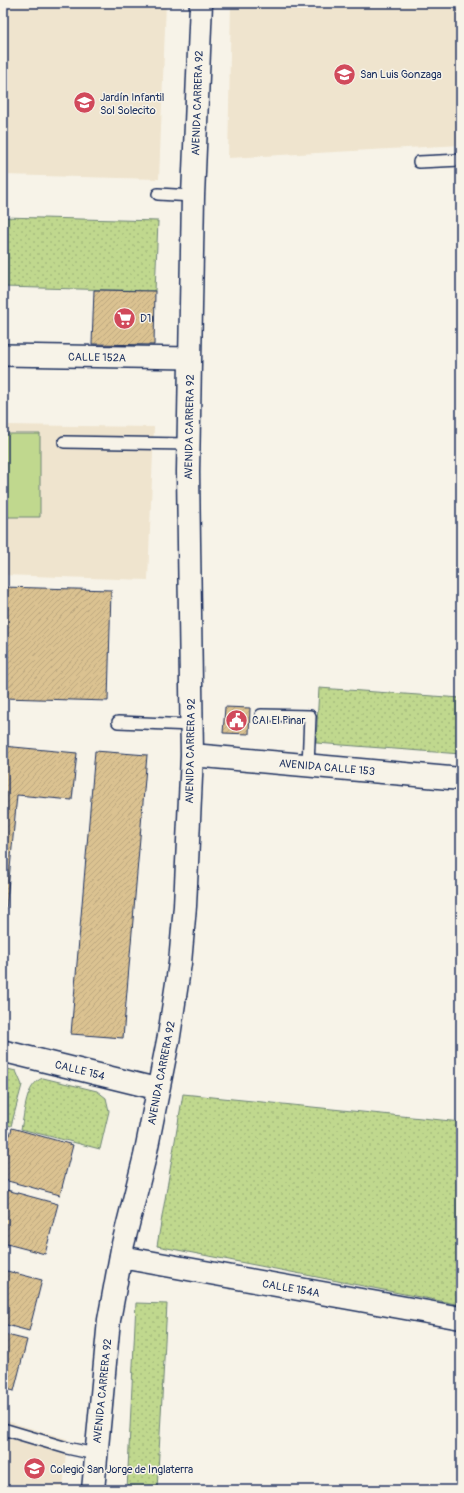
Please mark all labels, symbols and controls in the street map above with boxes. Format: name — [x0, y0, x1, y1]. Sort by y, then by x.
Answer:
street label: AVENIDA CARRERA 92 — [189, 50, 206, 156]
school or university icon: San Luis Gonzaga — [332, 61, 358, 87]
place label: San Luis Gonzaga — [360, 68, 442, 81]
school or university icon: Jardín Infantil Sol Solecito — [71, 90, 97, 116]
place label: Jardín Infantil Sol Solecito — [100, 91, 164, 117]
supermarket icon: D1 — [111, 305, 137, 331]
place label: D1 — [140, 312, 151, 325]
street label: CALLE 152A — [68, 350, 126, 365]
street label: AVENIDA CARRERA 92 — [182, 374, 197, 480]
street label: AVENIDA CARRERA 92 — [183, 698, 198, 804]
public building icon: CAI El Pinar — [224, 707, 250, 733]
place label: CAI El Pinar — [252, 714, 305, 727]
street label: AVENIDA CALLE 153 — [279, 757, 375, 778]
street label: AVENIDA CARRERA 92 — [145, 1020, 178, 1126]
street label: CALLE 154 — [54, 1058, 107, 1083]
street label: CALLE 154A — [261, 1277, 321, 1300]
street label: AVENIDA CARRERA 92 — [91, 1338, 114, 1444]
school or university icon: Colegio San Jorge de Inglaterra — [21, 1456, 47, 1482]
place label: Colegio San Jorge de Inglaterra — [50, 1463, 193, 1476]

